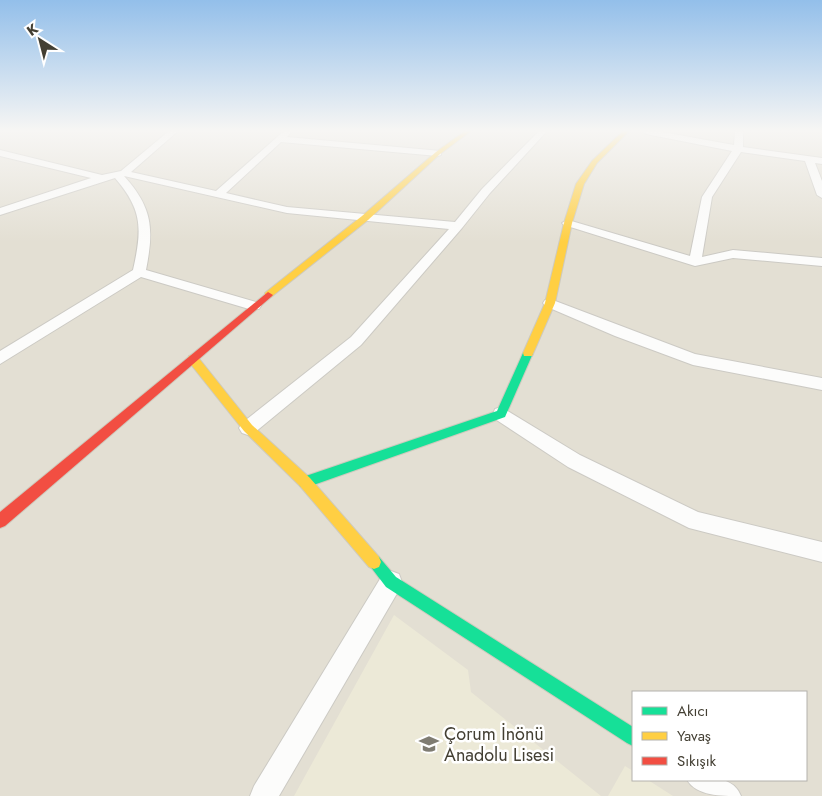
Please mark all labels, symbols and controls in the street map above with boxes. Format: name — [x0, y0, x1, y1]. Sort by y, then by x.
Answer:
north arrow — [15, 15, 65, 65]
text: K — [23, 18, 42, 40]
legend — [632, 691, 807, 781]
text: Akıcı — [677, 700, 708, 722]
place label: Çorum İnönü Anadolu Lisesi — [444, 721, 554, 768]
text: Yavaş — [677, 725, 711, 747]
school or university icon: Çorum İnönü Anadolu Lisesi — [418, 733, 440, 755]
text: Sıkışık — [677, 750, 717, 772]

